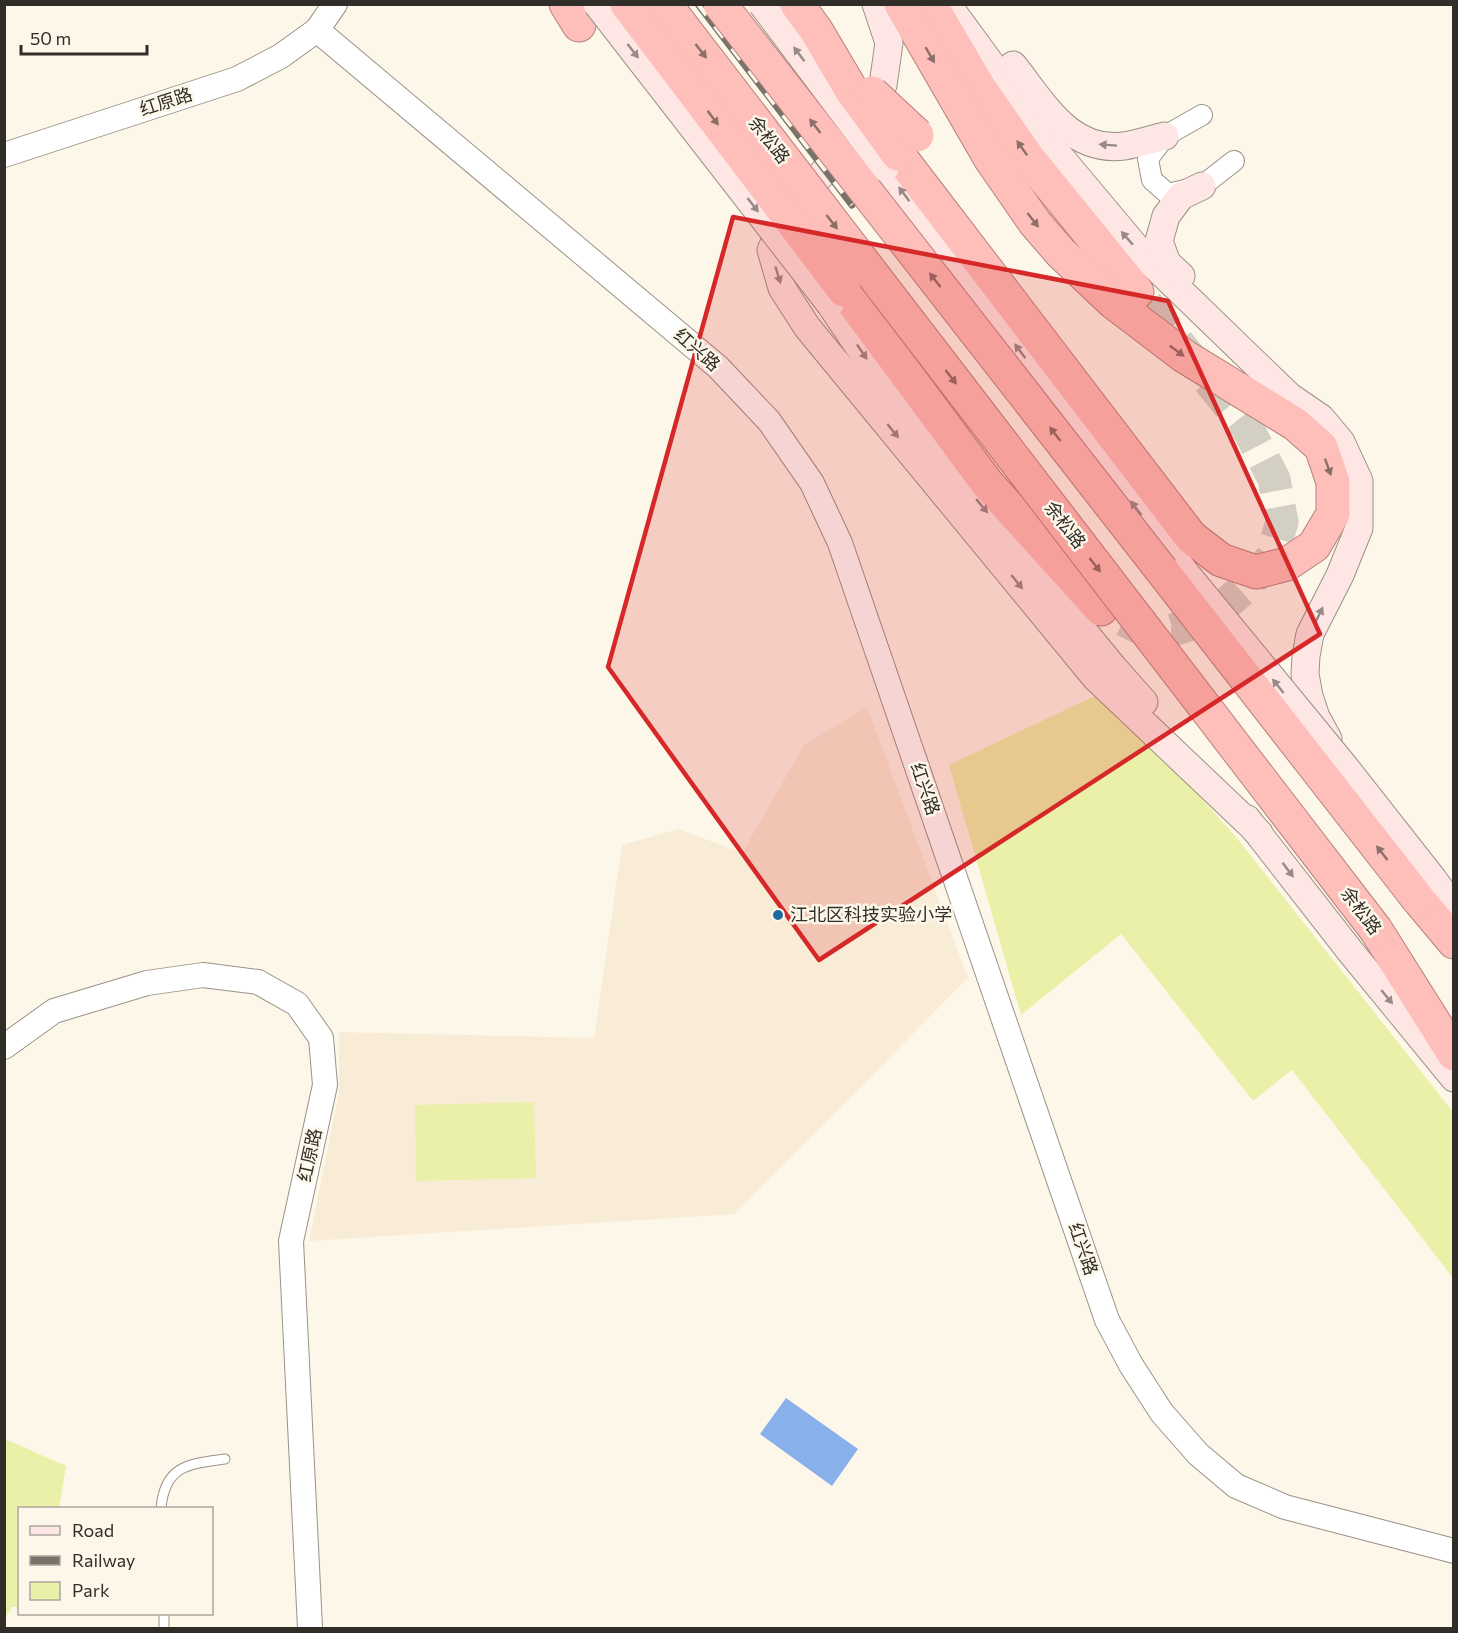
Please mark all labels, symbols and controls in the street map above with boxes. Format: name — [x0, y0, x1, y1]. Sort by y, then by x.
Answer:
scale bar — [21, 18, 147, 56]
text: 50 m — [30, 27, 71, 49]
one-way arrow — [626, 43, 638, 58]
one-way arrow — [695, 43, 707, 59]
one-way arrow — [793, 47, 805, 63]
one-way arrow — [925, 47, 936, 63]
street label: 红原路 — [137, 82, 195, 120]
one-way arrow — [707, 110, 720, 126]
street label: 余松路 — [744, 111, 795, 167]
one-way arrow — [810, 119, 822, 134]
one-way arrow — [1099, 140, 1118, 150]
one-way arrow — [1016, 141, 1028, 157]
one-way arrow — [898, 187, 910, 203]
one-way arrow — [746, 197, 758, 212]
one-way arrow — [1027, 212, 1040, 228]
one-way arrow — [826, 215, 838, 230]
one-way arrow — [1121, 230, 1134, 246]
one-way arrow — [774, 266, 783, 284]
one-way arrow — [929, 272, 942, 288]
street label: 红兴路 — [670, 323, 725, 375]
one-way arrow — [1014, 343, 1027, 359]
one-way arrow — [857, 344, 868, 360]
one-way arrow — [1168, 345, 1184, 357]
one-way arrow — [945, 369, 958, 385]
one-way arrow — [886, 423, 899, 438]
one-way arrow — [1049, 426, 1062, 442]
one-way arrow — [1324, 458, 1334, 476]
street label: 余松路 — [1040, 496, 1091, 552]
one-way arrow — [975, 498, 988, 514]
one-way arrow — [1131, 500, 1143, 515]
one-way arrow — [1089, 557, 1102, 573]
one-way arrow — [1010, 574, 1023, 590]
one-way arrow — [1315, 606, 1324, 623]
one-way arrow — [1272, 678, 1285, 694]
street label: 红兴路 — [907, 760, 945, 818]
one-way arrow — [1376, 845, 1388, 860]
one-way arrow — [1281, 863, 1293, 878]
street label: 余松路 — [1337, 882, 1387, 939]
place label: 江北区科技实验小学 — [790, 903, 952, 925]
marker: 江北区科技实验小学 — [771, 908, 785, 922]
one-way arrow — [1380, 989, 1393, 1005]
street label: 红原路 — [293, 1126, 325, 1183]
street label: 红兴路 — [1065, 1220, 1103, 1278]
legend — [18, 1507, 213, 1615]
text: Road — [72, 1519, 114, 1541]
text: Railway — [72, 1549, 135, 1571]
text: Park — [72, 1579, 110, 1601]

